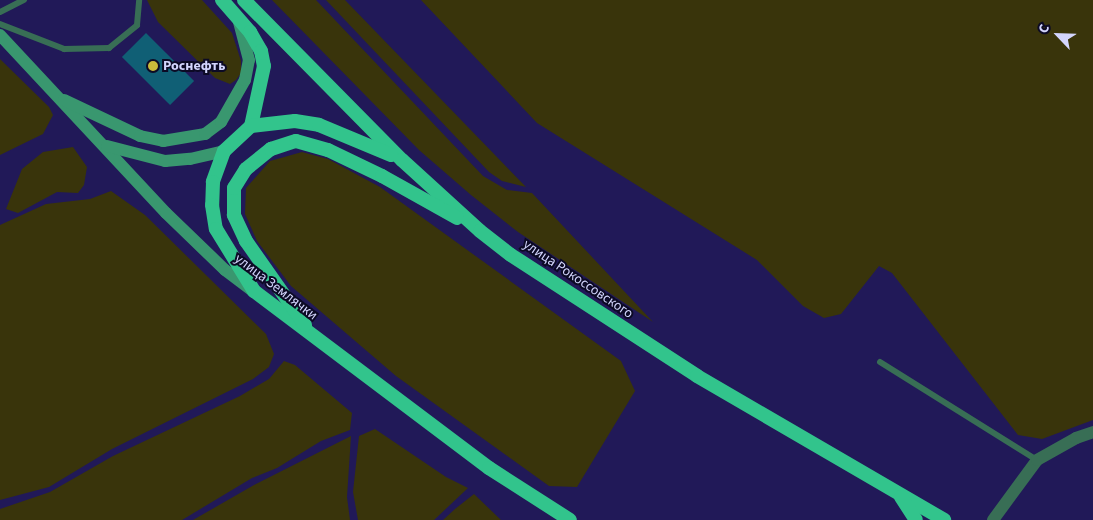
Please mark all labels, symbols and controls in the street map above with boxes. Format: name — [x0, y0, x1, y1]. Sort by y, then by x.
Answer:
north arrow — [1033, 10, 1083, 60]
text: С — [1034, 21, 1055, 37]
place label: Роснефть — [163, 58, 225, 74]
marker: Роснефть — [147, 60, 159, 72]
street label: улица Рокоссовского — [520, 236, 636, 322]
street label: улица Землячки — [231, 250, 321, 324]

